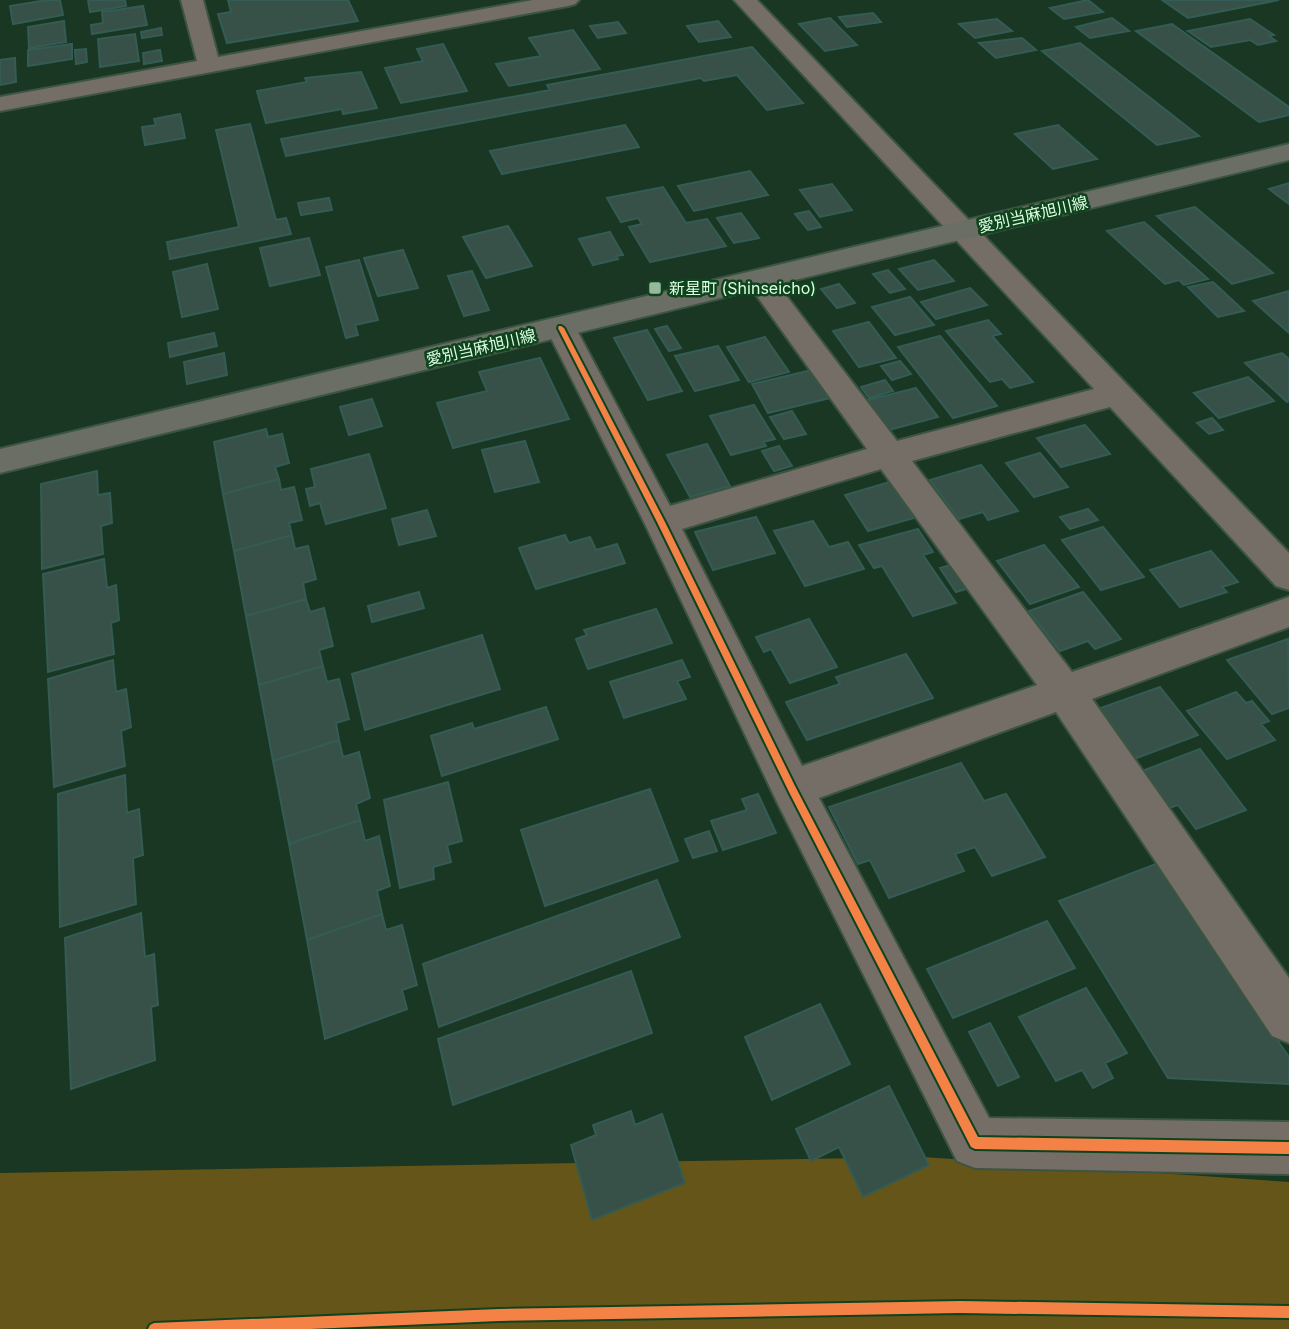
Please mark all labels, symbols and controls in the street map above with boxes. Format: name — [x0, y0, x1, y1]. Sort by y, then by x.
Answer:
street label: 愛別当麻旭川線 — [976, 192, 1090, 236]
place label: 新星町 (Shinseicho) — [669, 278, 816, 298]
marker: 新星町 (Shinseicho) — [647, 280, 663, 296]
street label: 愛別当麻旭川線 — [424, 325, 538, 369]

